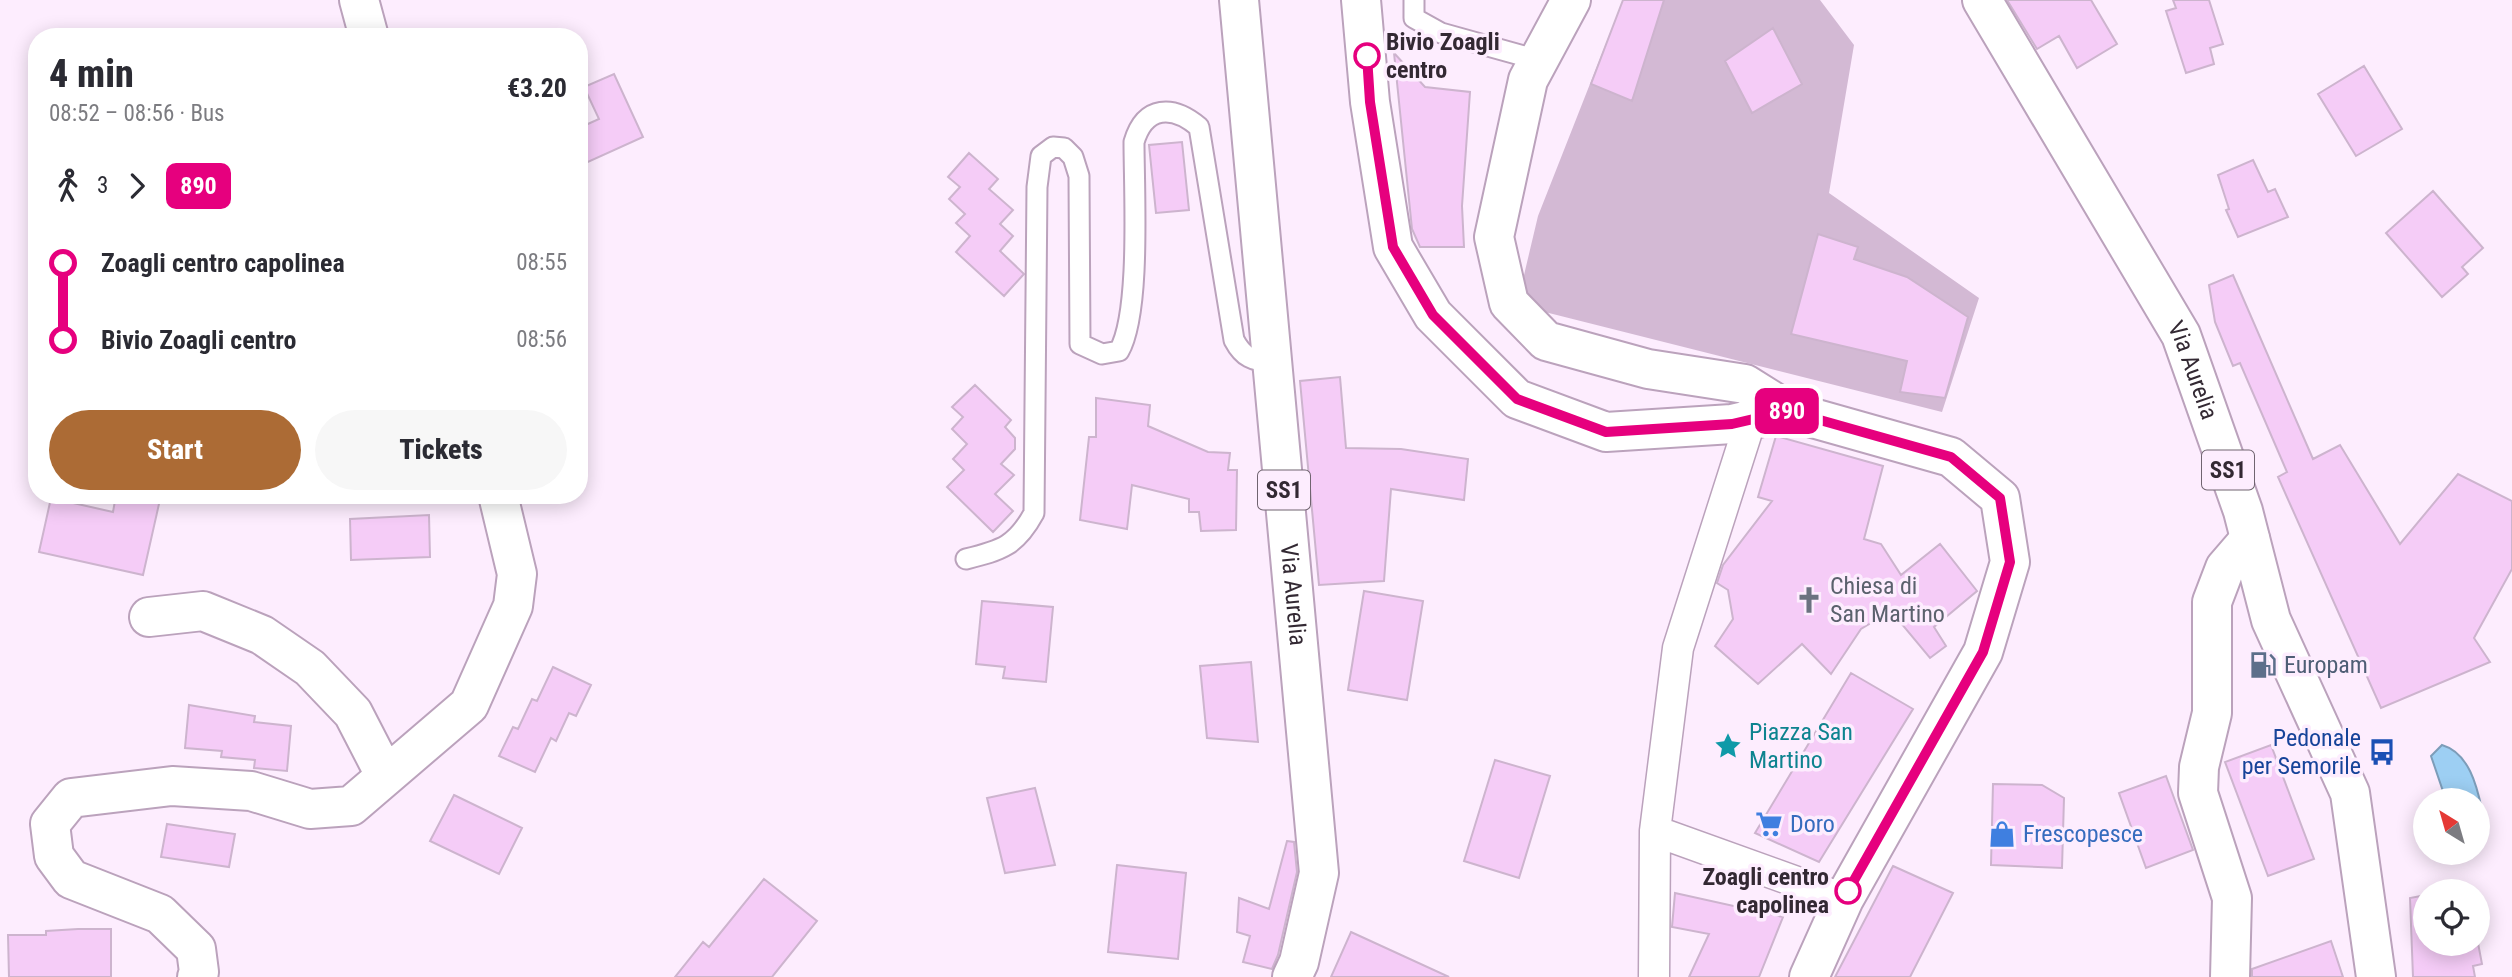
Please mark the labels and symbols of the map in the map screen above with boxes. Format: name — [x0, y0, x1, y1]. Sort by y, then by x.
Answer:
place label: Bivio Zoagli centro — [1386, 28, 1500, 84]
marker: Bivio Zoagli centro — [1354, 43, 1380, 69]
street label: Via Aurelia — [2162, 316, 2224, 423]
line badge: 890 — [1747, 388, 1827, 434]
road number: SS1 — [2202, 450, 2254, 490]
road number: SS1 — [1258, 470, 1310, 510]
street label: Via Aurelia — [1275, 542, 1312, 647]
place label: Chiesa di San Martino — [1830, 572, 1945, 628]
church icon: Chiesa di San Martino — [1794, 585, 1824, 615]
fuel station icon: Europam — [2248, 650, 2278, 680]
place label: Europam — [2284, 651, 2368, 679]
place label: Piazza San Martino — [1749, 718, 1853, 774]
place label: Pedonale per Semorile — [2242, 724, 2361, 780]
place icon: Piazza San Martino — [1713, 731, 1743, 761]
bus stop icon: Pedonale per Semorile — [2367, 737, 2397, 767]
north arrow — [2413, 788, 2490, 864]
supermarket icon: Doro — [1754, 809, 1784, 839]
place label: Doro — [1790, 810, 1835, 838]
shop icon: Frescopesce — [1987, 819, 2017, 849]
place label: Frescopesce — [2023, 820, 2143, 848]
place label: Zoagli centro capolinea — [1702, 863, 1829, 919]
marker: Zoagli centro capolinea — [1835, 878, 1861, 904]

